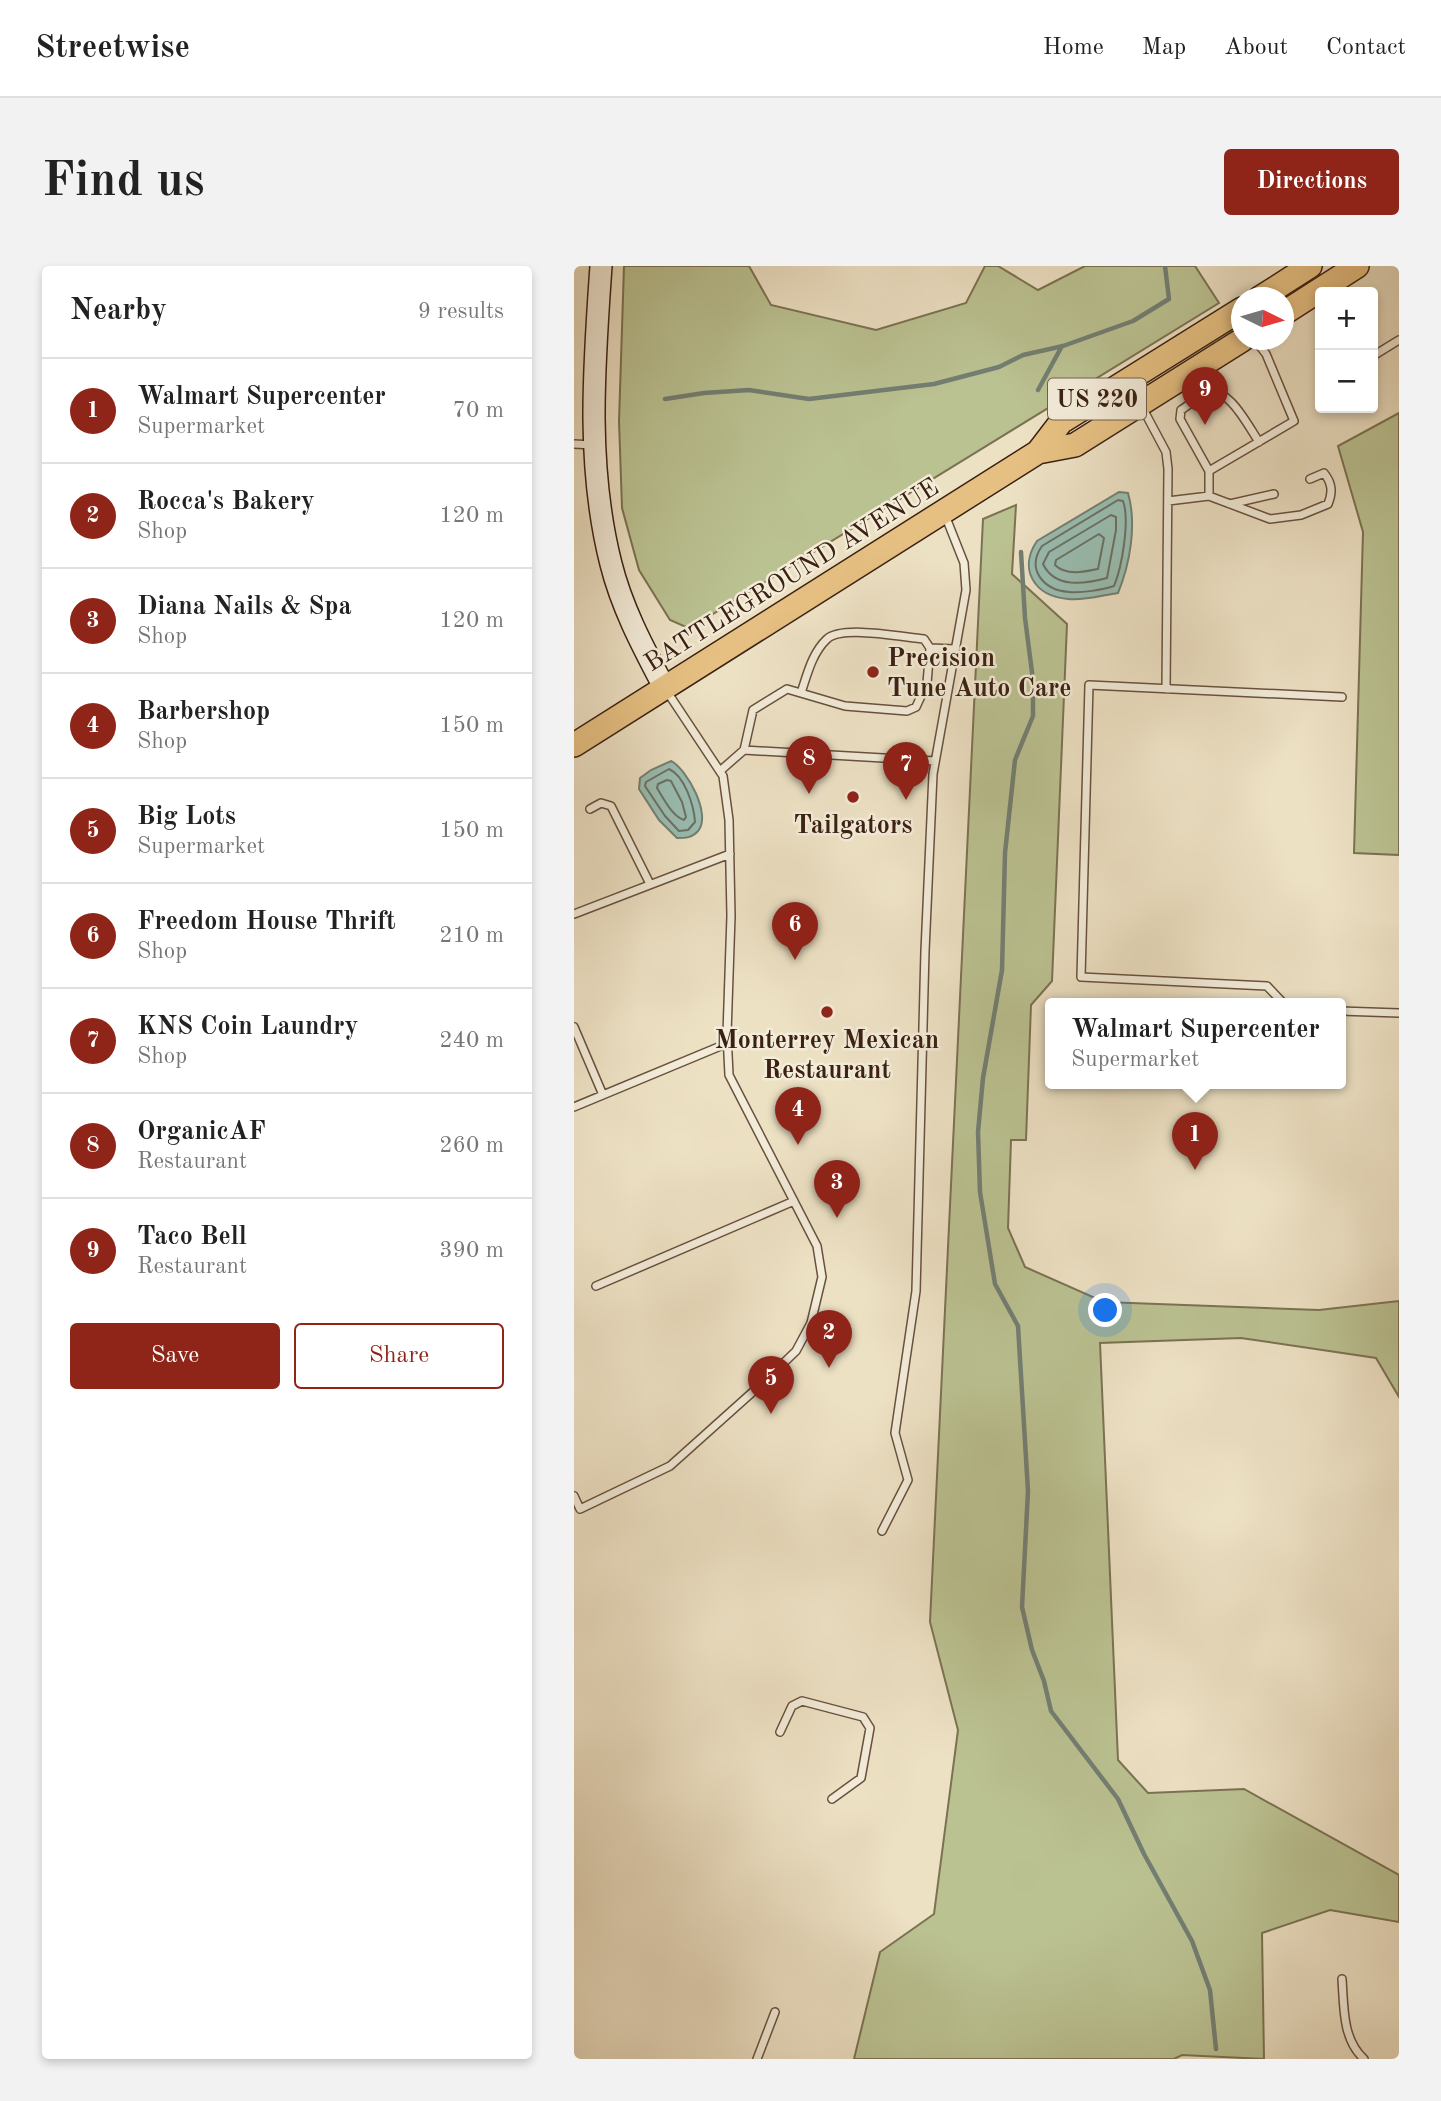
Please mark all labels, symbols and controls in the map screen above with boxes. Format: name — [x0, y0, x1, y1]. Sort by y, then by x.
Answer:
text: Streetwise — [35, 32, 190, 65]
text: Home — [1043, 36, 1104, 60]
text: Map — [1142, 36, 1186, 60]
text: About — [1224, 36, 1288, 60]
text: Contact — [1326, 36, 1406, 60]
button: Directions — [1224, 149, 1399, 215]
text: Find us — [42, 158, 205, 207]
north arrow — [1231, 287, 1294, 350]
map controls — [1315, 287, 1378, 413]
button: + — [1315, 287, 1378, 350]
text: Nearby — [70, 296, 167, 326]
text: 9 results — [418, 300, 504, 323]
button: − — [1315, 350, 1378, 413]
pin: 9 — [1182, 367, 1228, 425]
road number: US 220 — [1048, 379, 1146, 420]
text: Walmart Supercenter — [137, 384, 386, 410]
text: 1 — [86, 399, 100, 422]
text: 70 m — [453, 399, 504, 422]
text: Supermarket — [137, 415, 265, 438]
street label: BATTLEGROUND AVENUE — [640, 474, 944, 677]
text: Rocca's Bakery — [137, 489, 315, 515]
text: 2 — [86, 504, 100, 527]
text: 120 m — [439, 504, 504, 527]
text: Shop — [137, 520, 187, 543]
text: Diana Nails & Spa — [137, 594, 352, 620]
text: 3 — [86, 609, 100, 632]
text: 120 m — [439, 609, 504, 632]
text: Shop — [137, 625, 187, 648]
place label: Precision Tune Auto Care — [887, 646, 1072, 702]
marker: Precision Tune Auto Care — [865, 664, 881, 680]
text: Barbershop — [137, 699, 270, 725]
text: 4 — [86, 714, 100, 737]
text: 150 m — [439, 714, 504, 737]
text: Shop — [137, 730, 187, 753]
pin: 8 — [786, 736, 832, 794]
pin: 7 — [883, 742, 929, 800]
marker: Tailgators — [845, 789, 861, 805]
text: Big Lots — [137, 804, 236, 830]
place label: Tailgators — [794, 813, 912, 839]
text: 5 — [86, 819, 100, 842]
text: 150 m — [439, 819, 504, 842]
text: Supermarket — [137, 835, 265, 858]
pin: 6 — [772, 902, 818, 960]
text: Freedom House Thrift — [137, 909, 396, 935]
text: 6 — [86, 924, 100, 947]
text: 210 m — [439, 924, 504, 947]
text: Shop — [137, 940, 187, 963]
popup — [1045, 998, 1346, 1089]
marker: Monterrey Mexican Restaurant — [819, 1004, 835, 1020]
text: KNS Coin Laundry — [137, 1014, 358, 1040]
text: Walmart Supercenter — [1071, 1017, 1320, 1043]
place label: Monterrey Mexican Restaurant — [715, 1028, 939, 1084]
text: 7 — [86, 1029, 100, 1052]
text: 240 m — [439, 1029, 504, 1052]
text: Shop — [137, 1045, 187, 1068]
text: Supermarket — [1071, 1048, 1199, 1071]
pin: 4 — [775, 1087, 821, 1145]
pin: 1 — [1172, 1112, 1218, 1170]
text: OrganicAF — [137, 1119, 266, 1145]
text: 8 — [86, 1134, 100, 1157]
text: 260 m — [439, 1134, 504, 1157]
text: Restaurant — [137, 1150, 247, 1173]
pin: 3 — [814, 1160, 860, 1218]
text: Taco Bell — [137, 1224, 247, 1250]
text: 9 — [86, 1239, 100, 1262]
text: 390 m — [439, 1239, 504, 1262]
text: Restaurant — [137, 1255, 247, 1278]
your location — [1088, 1293, 1122, 1327]
pin: 2 — [806, 1310, 852, 1368]
button: Save — [70, 1323, 280, 1389]
button: Share — [294, 1323, 504, 1389]
pin: 5 — [748, 1356, 794, 1414]

